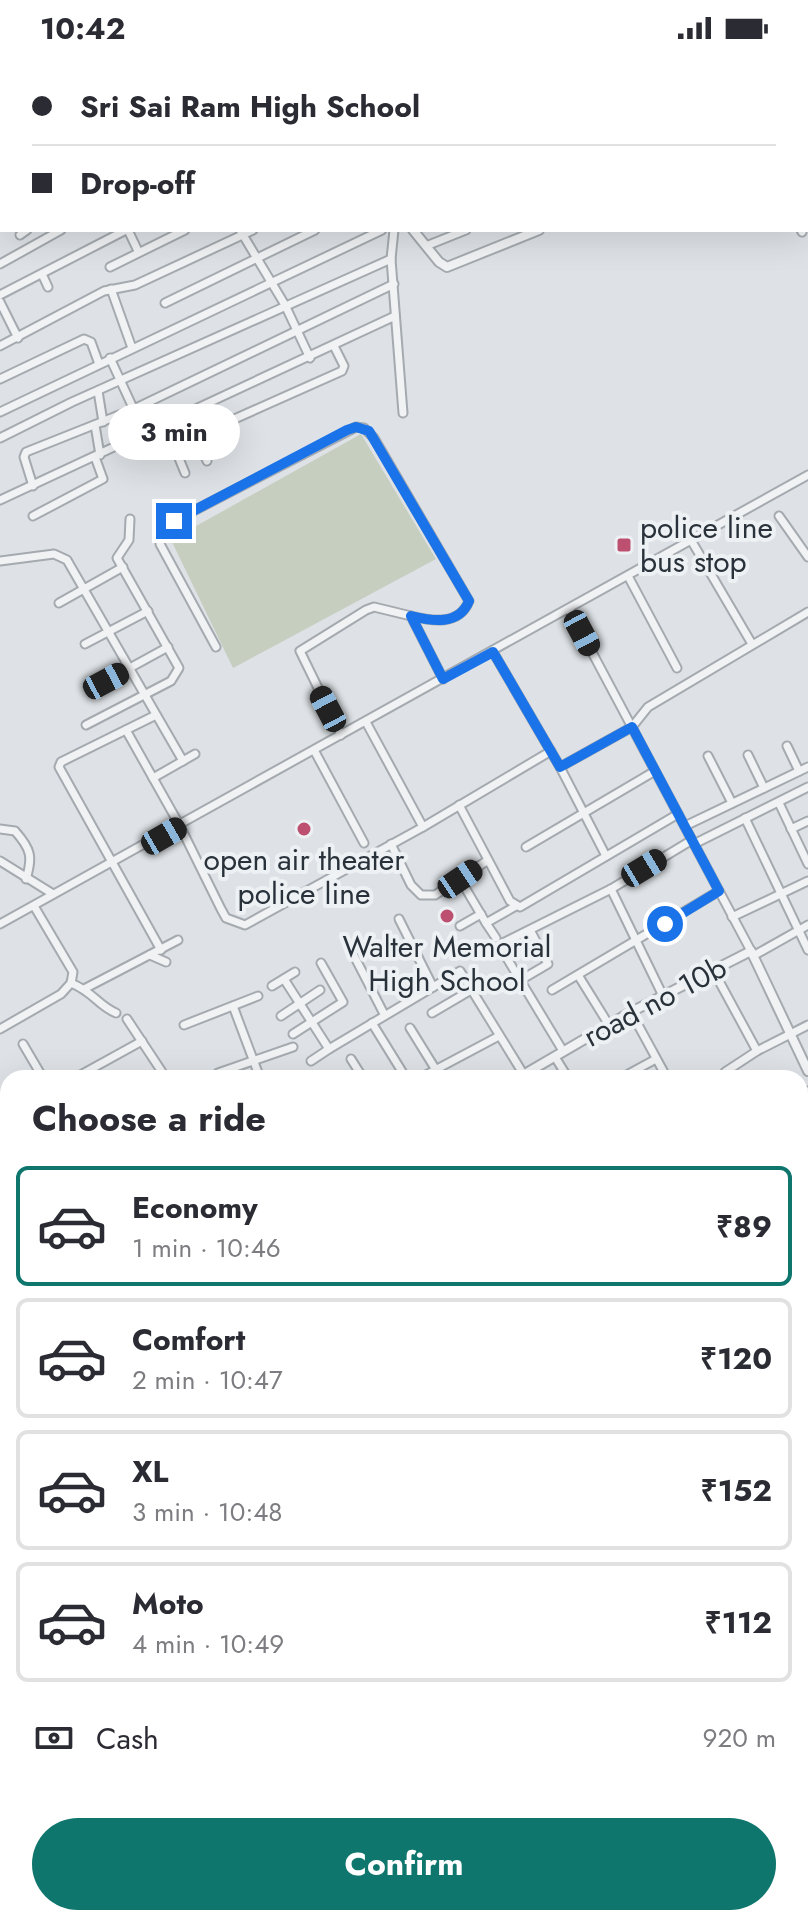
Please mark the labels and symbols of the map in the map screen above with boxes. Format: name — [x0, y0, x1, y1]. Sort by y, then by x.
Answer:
callout: 3 min — [108, 405, 240, 461]
route end — [156, 503, 192, 539]
place label: police line bus stop — [640, 506, 773, 583]
marker: police line bus stop — [615, 536, 633, 554]
car — [560, 606, 604, 660]
car — [79, 659, 133, 703]
car — [306, 682, 350, 736]
car — [137, 814, 191, 858]
marker: open air theater police line — [295, 820, 313, 838]
place label: open air theater police line — [204, 838, 405, 915]
car — [617, 845, 671, 891]
car — [433, 856, 487, 902]
route start — [647, 906, 683, 942]
marker: Walter Memorial High School — [438, 907, 456, 925]
place label: Walter Memorial High School — [343, 925, 551, 1002]
street label: road no 10b — [576, 946, 734, 1057]

